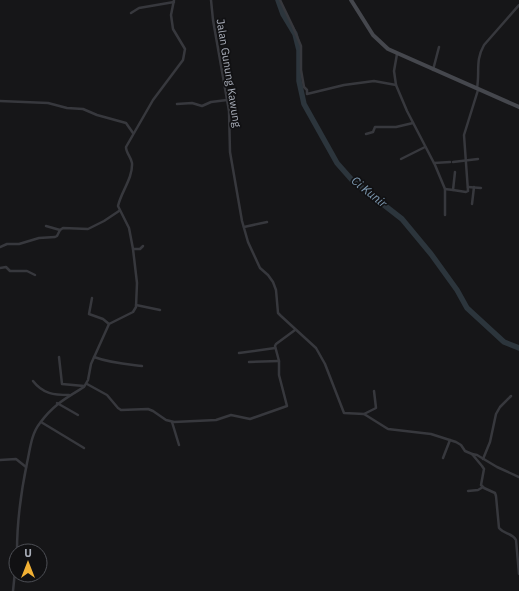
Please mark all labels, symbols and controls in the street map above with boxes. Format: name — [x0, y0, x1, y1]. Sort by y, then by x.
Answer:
street label: Jalan Gunung Kawung — [214, 18, 245, 128]
water label: Ci Kunir — [349, 173, 391, 211]
north arrow — [8, 543, 48, 583]
text: U — [24, 546, 32, 560]

